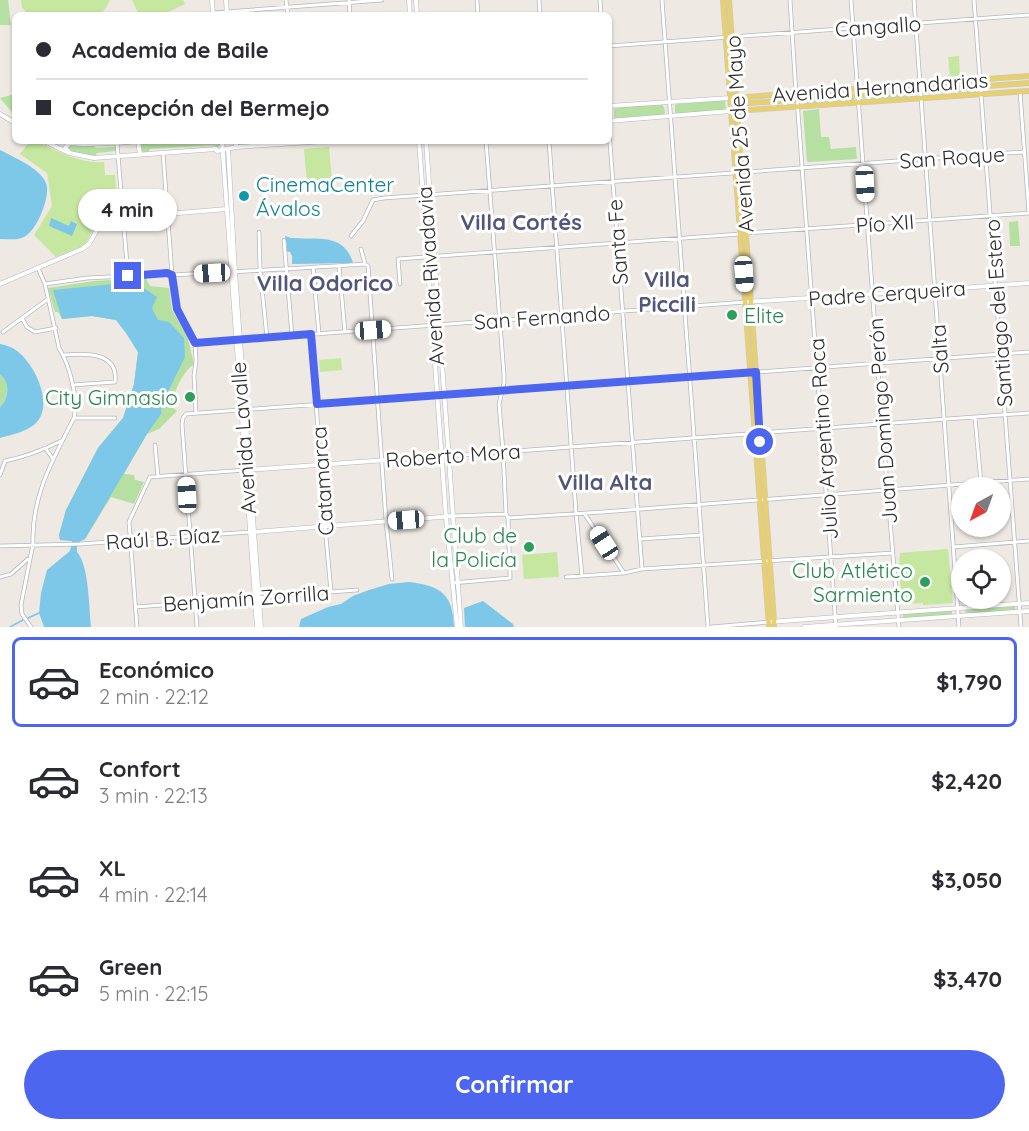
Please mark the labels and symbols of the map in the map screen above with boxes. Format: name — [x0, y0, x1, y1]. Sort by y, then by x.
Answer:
street label: Cangallo — [834, 10, 922, 42]
street label: Avenida 25 de Mayo — [719, 35, 759, 233]
street label: Avenida Hernandarias — [771, 66, 989, 108]
street label: San Roque — [898, 140, 1006, 174]
car — [855, 166, 875, 202]
place label: CinemaCenter Ávalos — [256, 171, 394, 221]
street label: Avenida Rivadavia — [411, 186, 449, 366]
callout: 4 min — [78, 189, 178, 231]
marker: CinemaCenter Ávalos — [237, 189, 251, 203]
street label: Santa Fe — [601, 198, 633, 286]
district label: Villa Cortés — [460, 208, 582, 236]
street label: Pío XII — [855, 208, 915, 238]
street label: Santiago del Estero — [978, 218, 1018, 408]
car — [734, 255, 754, 293]
route end — [114, 262, 141, 289]
car — [194, 263, 230, 283]
district label: Villa Piccili — [638, 265, 696, 318]
district label: Villa Odorico — [257, 269, 393, 297]
street label: Padre Cerqueira — [807, 275, 967, 311]
street label: San Fernando — [473, 299, 611, 335]
place label: Elite — [744, 302, 784, 328]
marker: Elite — [725, 308, 739, 322]
street label: Juan Domingo Perón — [862, 317, 902, 525]
car — [354, 320, 392, 340]
street label: Salta — [924, 324, 954, 374]
street label: Julio Argentino Roca — [803, 337, 843, 541]
street label: Avenida Lavalle — [225, 361, 261, 515]
place label: City Gimnasio — [45, 384, 178, 410]
marker: City Gimnasio — [183, 390, 197, 404]
street label: Catamarca — [305, 426, 339, 536]
route start — [746, 428, 773, 455]
street label: Roberto Mora — [385, 437, 521, 473]
district label: Villa Alta — [558, 468, 652, 496]
car — [177, 477, 197, 513]
north arrow — [951, 477, 1011, 537]
car — [387, 510, 425, 530]
street label: Raúl B. Díaz — [105, 521, 221, 555]
place label: Club de la Policía — [431, 522, 517, 572]
car — [587, 523, 621, 563]
marker: Club de la Policía — [522, 540, 536, 554]
place label: Club Atlético Sarmiento — [792, 557, 913, 607]
marker: Club Atlético Sarmiento — [918, 575, 932, 589]
street label: Benjamín Zorrilla — [162, 579, 330, 617]

